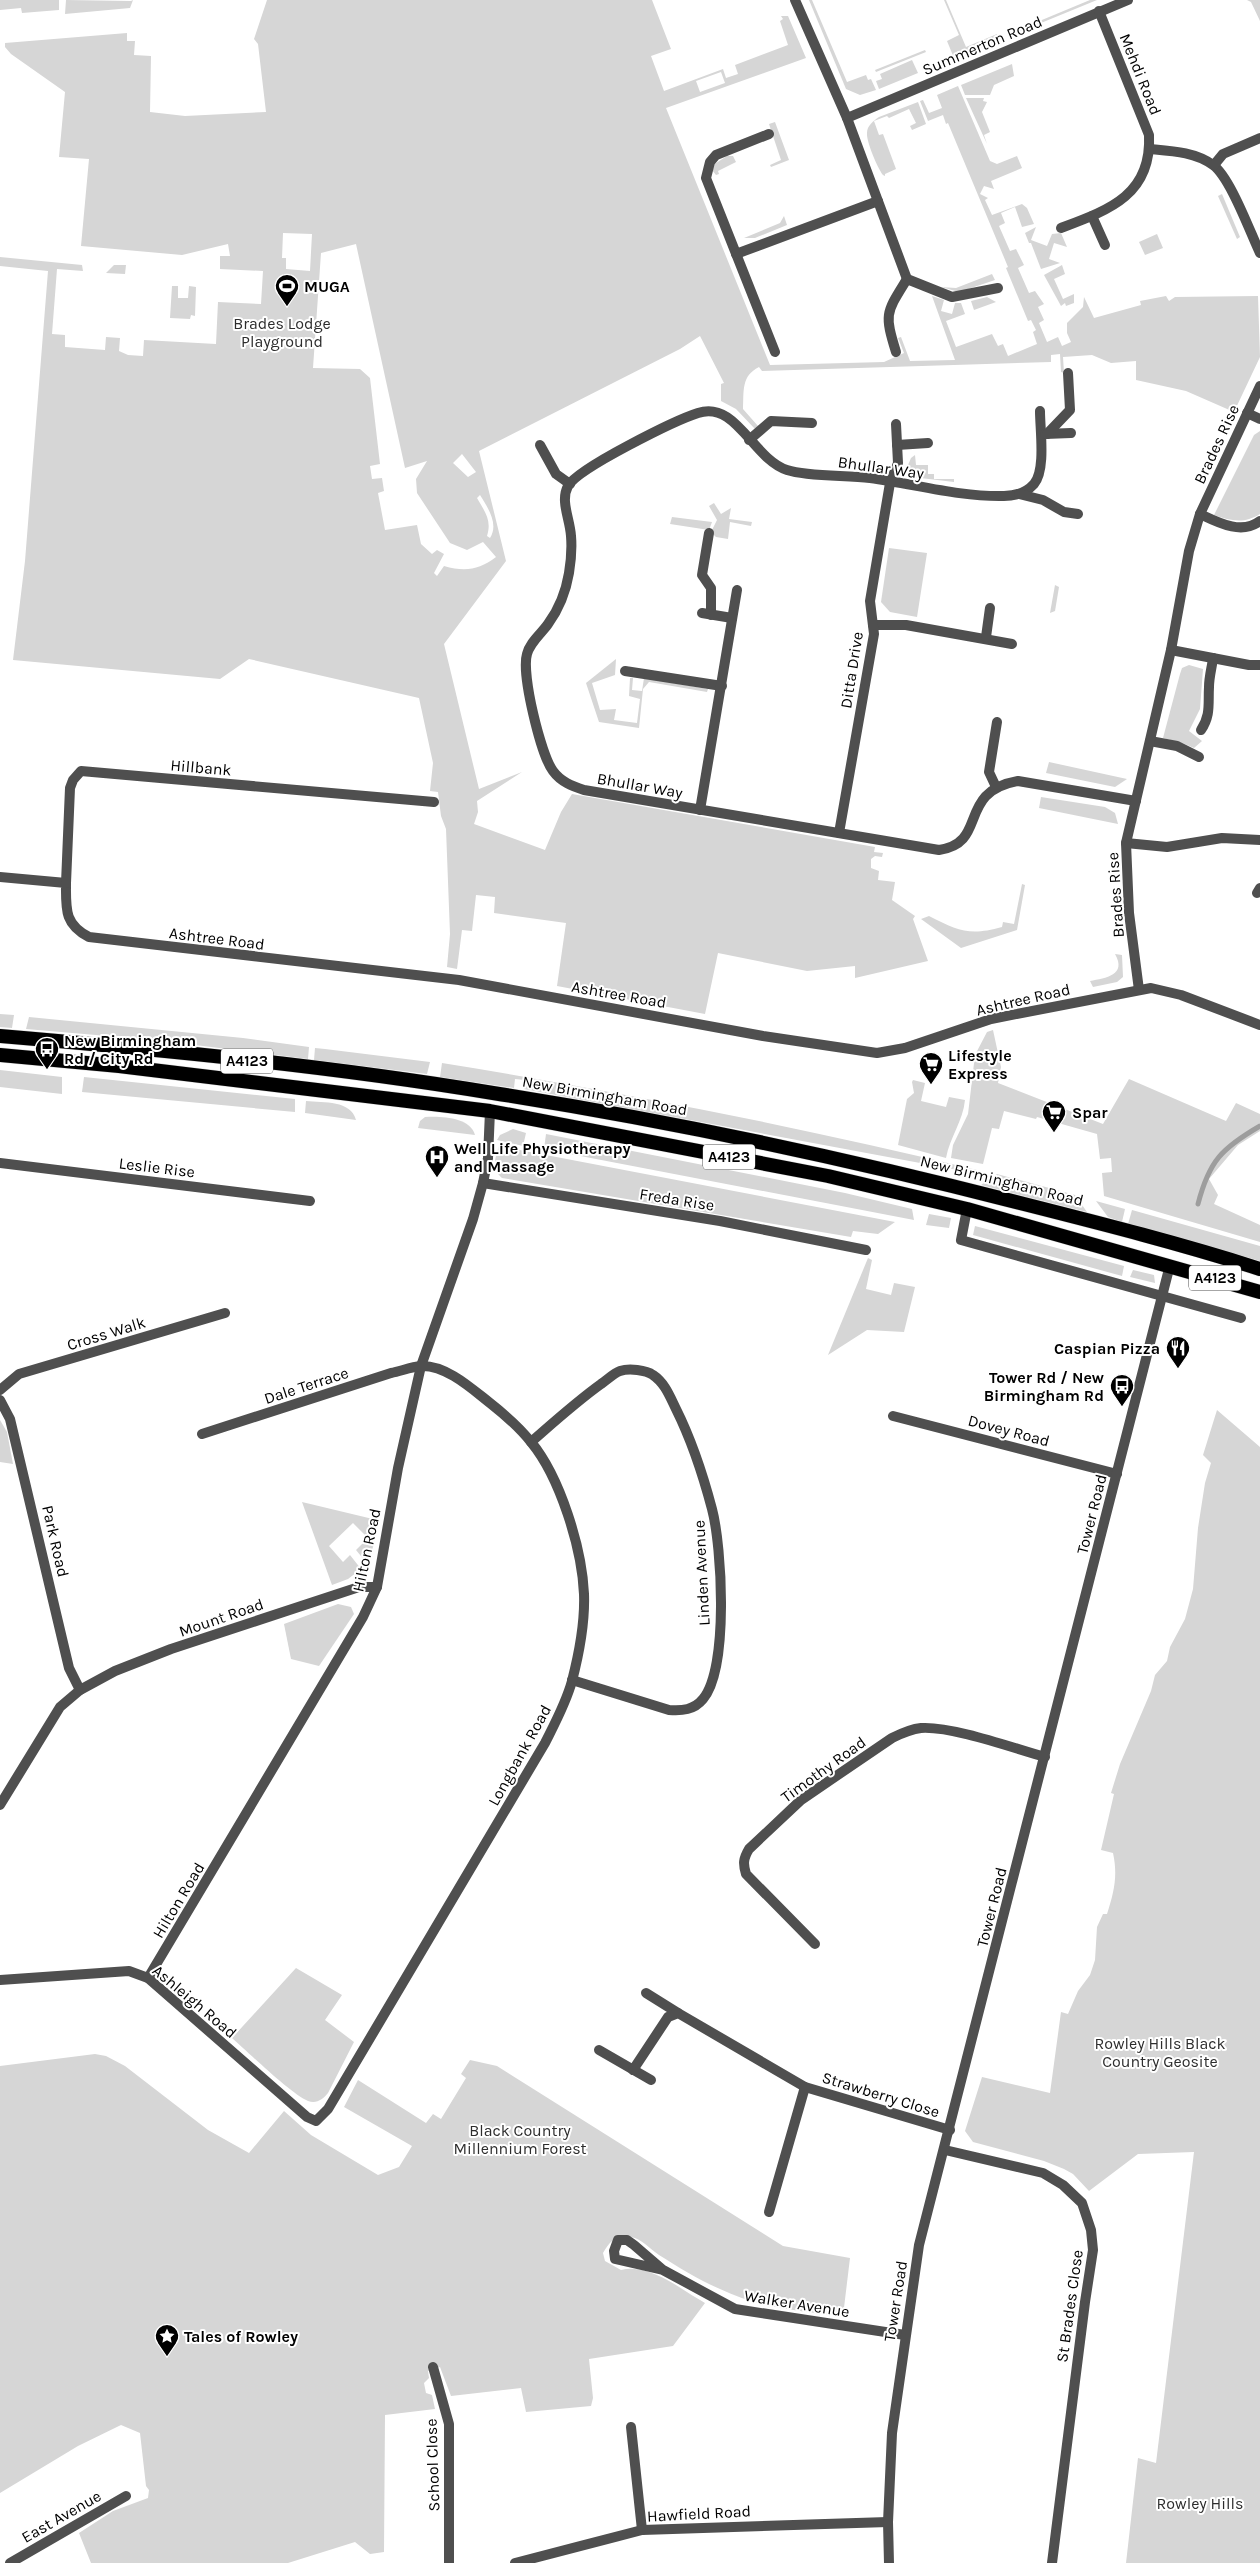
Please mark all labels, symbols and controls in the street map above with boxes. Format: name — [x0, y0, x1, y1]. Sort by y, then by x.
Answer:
street label: Summerton Road — [919, 12, 1045, 79]
street label: Mehdi Road — [1116, 31, 1166, 118]
sports icon: MUGA — [274, 273, 300, 307]
place label: MUGA — [304, 277, 350, 296]
park label: Brades Lodge Playground — [233, 314, 331, 351]
street label: Brades Rise — [1190, 401, 1243, 487]
street label: Bhullar Way — [837, 452, 926, 483]
street label: Ditta Drive — [836, 630, 867, 710]
street label: Hillbank — [170, 755, 232, 780]
street label: Bhullar Way — [596, 769, 685, 802]
street label: Brades Rise — [1103, 852, 1128, 938]
street label: Ashtree Road — [168, 923, 266, 954]
street label: Ashtree Road — [570, 977, 668, 1012]
street label: Ashtree Road — [974, 979, 1072, 1020]
place label: New Birmingham Rd / City Rd — [64, 1031, 196, 1068]
bus stop icon: New Birmingham Rd / City Rd — [34, 1036, 60, 1070]
place label: Lifestyle Express — [948, 1046, 1012, 1083]
road number: A4123 — [221, 1048, 273, 1074]
supermarket icon: Lifestyle Express — [918, 1051, 944, 1085]
street label: New Birmingham Road — [521, 1072, 689, 1119]
supermarket icon: Spar — [1041, 1099, 1067, 1133]
place label: Spar — [1072, 1103, 1108, 1122]
place label: Well Life Physiotherapy and Massage — [454, 1139, 631, 1176]
hospital icon: Well Life Physiotherapy and Massage — [424, 1144, 450, 1178]
road number: A4123 — [703, 1144, 755, 1170]
street label: New Birmingham Road — [918, 1151, 1085, 1210]
street label: Leslie Rise — [118, 1153, 196, 1182]
street label: Freda Rise — [638, 1184, 716, 1215]
road number: A4123 — [1189, 1266, 1241, 1290]
street label: Cross Walk — [65, 1313, 148, 1354]
restaurant icon: Caspian Pizza — [1165, 1335, 1191, 1369]
place label: Caspian Pizza — [1054, 1339, 1160, 1358]
street label: Dale Terrace — [261, 1363, 351, 1408]
place label: Tower Rd / New Birmingham Rd — [984, 1368, 1104, 1405]
bus stop icon: Tower Rd / New Birmingham Rd — [1109, 1373, 1135, 1407]
street label: Dovey Road — [966, 1410, 1052, 1450]
street label: Tower Road — [1072, 1472, 1111, 1556]
street label: Park Road — [38, 1503, 73, 1579]
street label: Hilton Road — [348, 1507, 385, 1594]
street label: Linden Avenue — [689, 1520, 714, 1626]
street label: Mount Road — [176, 1594, 266, 1641]
street label: Longbank Road — [484, 1701, 555, 1809]
street label: Timothy Road — [777, 1732, 869, 1807]
street label: Hilton Road — [148, 1859, 208, 1942]
street label: Tower Road — [972, 1865, 1011, 1949]
street label: Ashleigh Road — [149, 1961, 241, 2042]
park label: Rowley Hills Black Country Geosite — [1094, 2034, 1226, 2071]
street label: Strawberry Close — [820, 2068, 942, 2121]
park label: Black Country Millennium Forest — [453, 2121, 587, 2158]
street label: St Brades Close — [1052, 2249, 1087, 2364]
street label: Tower Road — [880, 2259, 911, 2343]
street label: Walker Avenue — [743, 2286, 851, 2321]
place icon: Tales of Rowley — [154, 2323, 180, 2357]
place label: Tales of Rowley — [184, 2327, 298, 2346]
street label: School Close — [421, 2418, 444, 2512]
street label: East Avenue — [18, 2486, 104, 2547]
park label: Rowley Hills — [1157, 2494, 1243, 2513]
street label: Hawfield Road — [647, 2501, 752, 2526]

